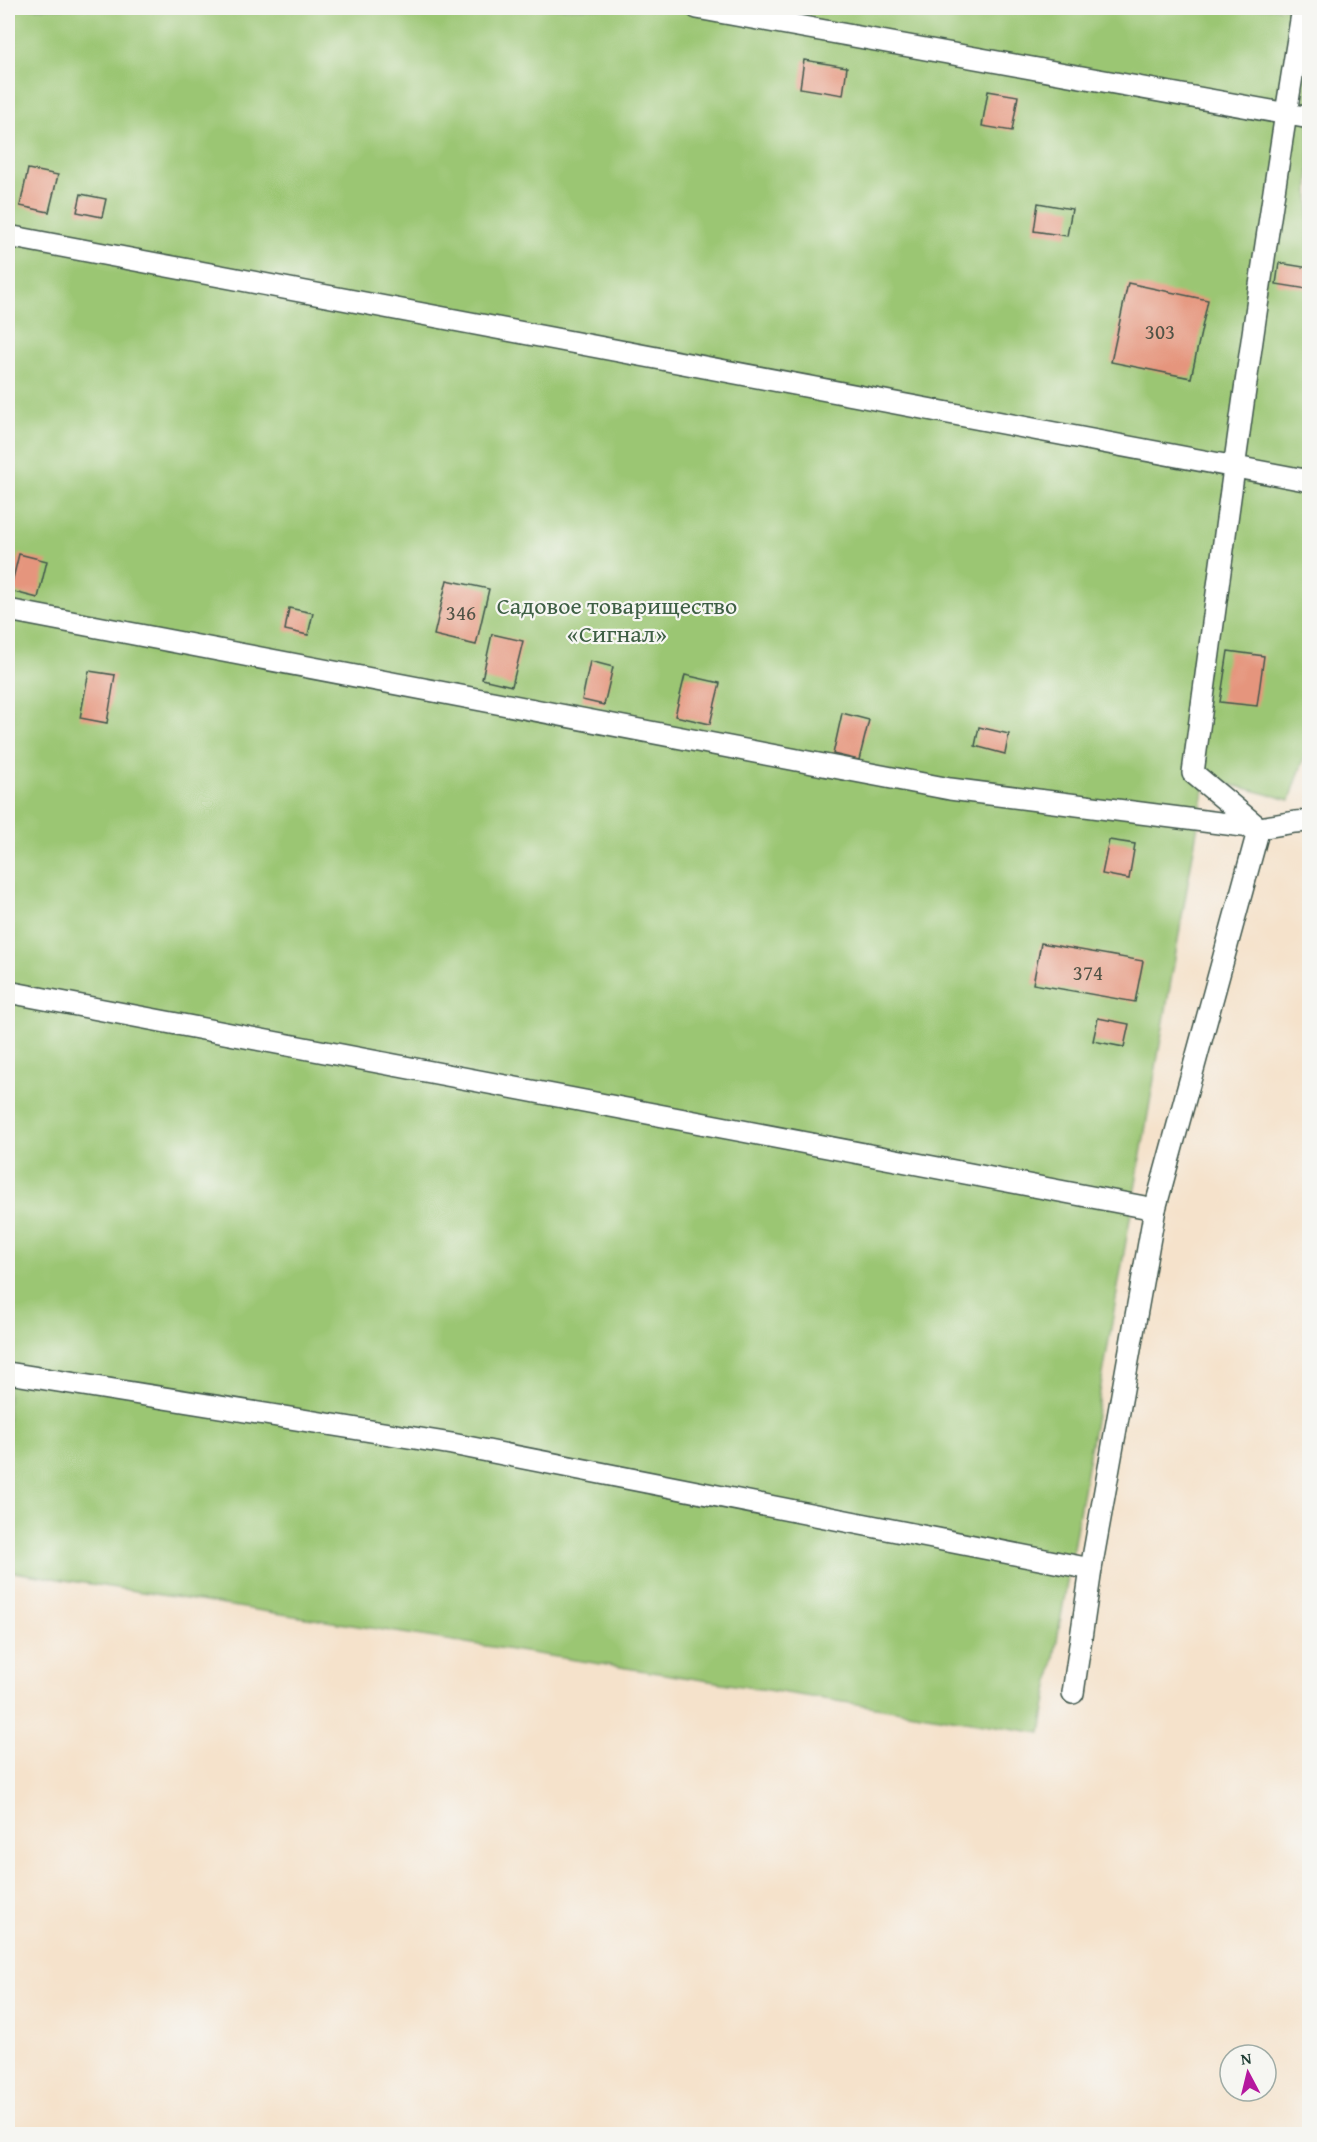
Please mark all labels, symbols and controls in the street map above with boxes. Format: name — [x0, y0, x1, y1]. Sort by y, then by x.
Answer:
house number: 303 — [1145, 316, 1175, 347]
park label: Садовое товарищество «Сигнал» — [497, 588, 737, 651]
house number: 346 — [446, 597, 476, 628]
house number: 374 — [1073, 957, 1103, 988]
north arrow — [1218, 2043, 1278, 2103]
text: N — [1239, 2046, 1253, 2071]

